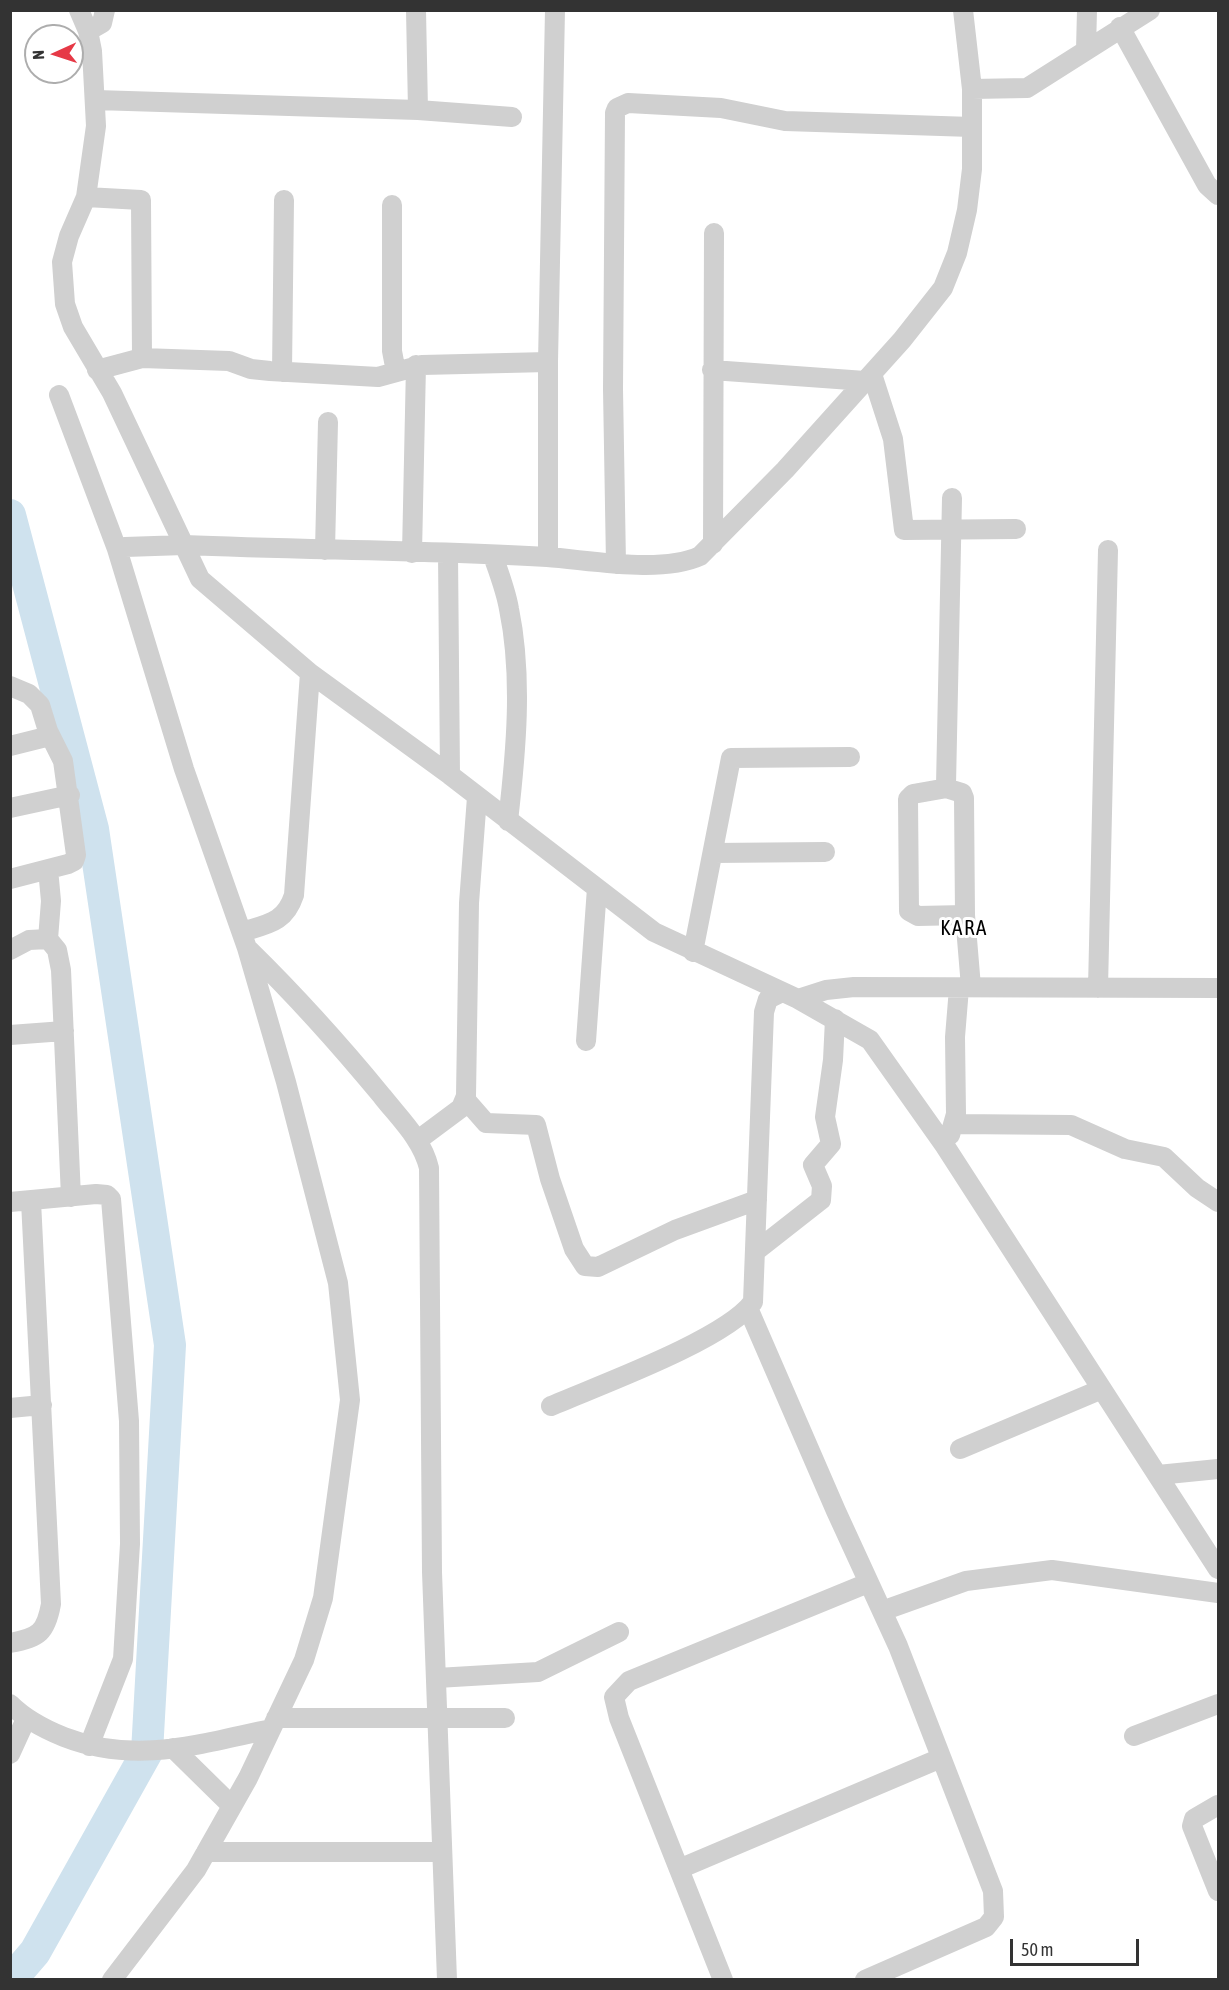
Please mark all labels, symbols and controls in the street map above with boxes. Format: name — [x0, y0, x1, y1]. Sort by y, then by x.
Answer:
north arrow — [24, 24, 84, 84]
text: N — [29, 50, 47, 60]
district label: KARA — [940, 915, 988, 941]
scale bar — [1013, 1927, 1142, 1965]
text: 50 m — [1021, 1939, 1053, 1960]

